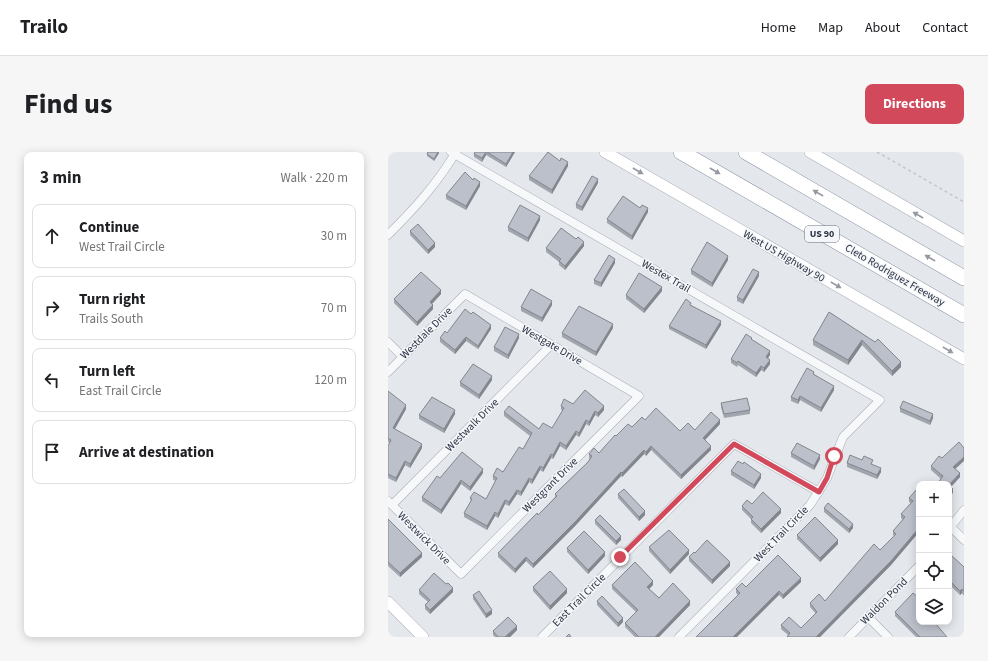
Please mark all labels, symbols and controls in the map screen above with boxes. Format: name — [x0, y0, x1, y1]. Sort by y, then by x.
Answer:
text: Trailo — [20, 14, 68, 41]
text: Home — [761, 18, 796, 38]
text: Map — [818, 18, 843, 38]
text: About — [865, 18, 900, 38]
text: Contact — [922, 18, 968, 38]
text: Find us — [24, 84, 112, 124]
button: Directions — [865, 84, 964, 124]
text: 3 min — [40, 166, 81, 190]
one-way arrow — [632, 168, 644, 175]
one-way arrow — [709, 168, 721, 175]
text: Walk · 220 m — [280, 169, 348, 187]
one-way arrow — [812, 190, 824, 197]
one-way arrow — [912, 211, 924, 218]
text: Continue — [79, 217, 139, 238]
icon: ahead — [41, 225, 63, 247]
street label: West US Highway 90 — [740, 226, 828, 286]
road number: US 90 — [805, 226, 839, 242]
text: 30 m — [321, 227, 347, 245]
text: West Trail Circle — [79, 238, 165, 256]
street label: Cleto Rodriguez Freeway — [842, 240, 948, 310]
one-way arrow — [924, 255, 936, 262]
street label: Westex Trail — [639, 256, 694, 296]
one-way arrow — [830, 282, 842, 289]
text: Turn right — [79, 289, 145, 310]
icon: right — [41, 297, 63, 319]
text: 70 m — [321, 299, 347, 317]
street label: Westdale Drive — [397, 303, 456, 362]
text: Trails South — [79, 310, 143, 328]
street label: Westgate Drive — [519, 322, 586, 369]
one-way arrow — [943, 347, 954, 354]
text: Turn left — [79, 361, 135, 382]
icon: left — [41, 369, 63, 391]
text: 120 m — [314, 371, 347, 389]
text: East Trail Circle — [79, 382, 162, 400]
street label: Westwalk Drive — [442, 395, 502, 455]
icon: arrive — [41, 441, 63, 463]
text: Arrive at destination — [79, 442, 214, 463]
route start — [825, 447, 843, 465]
street label: Westgrant Drive — [519, 454, 581, 516]
map controls — [916, 481, 952, 625]
button: + — [916, 481, 952, 517]
street label: West Trail Circle — [750, 502, 812, 565]
street label: Westwick Drive — [394, 508, 454, 568]
button: − — [916, 517, 952, 553]
route end — [611, 548, 629, 566]
button: locate — [916, 553, 952, 589]
street label: East Trail Circle — [549, 570, 609, 630]
street label: Waldon Pond — [857, 574, 911, 628]
button: layers — [916, 589, 952, 625]

